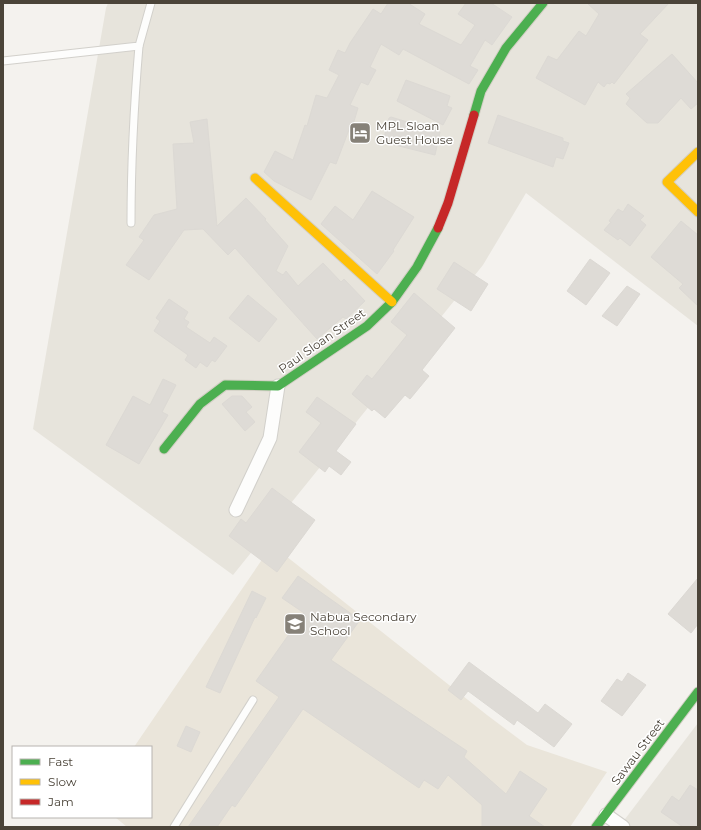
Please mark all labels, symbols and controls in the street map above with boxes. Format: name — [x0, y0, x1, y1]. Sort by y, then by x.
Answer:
place label: MPL Sloan Guest House — [376, 118, 453, 147]
hotel icon: MPL Sloan Guest House — [347, 120, 373, 146]
street label: Paul Sloan Street — [275, 305, 368, 376]
place label: Nabua Secondary School — [310, 609, 417, 638]
school or university icon: Nabua Secondary School — [282, 611, 308, 637]
street label: Sawau Street — [608, 715, 668, 788]
legend — [12, 746, 152, 818]
text: Fast — [48, 754, 73, 769]
text: Slow — [48, 774, 77, 789]
text: Jam — [47, 794, 74, 809]

